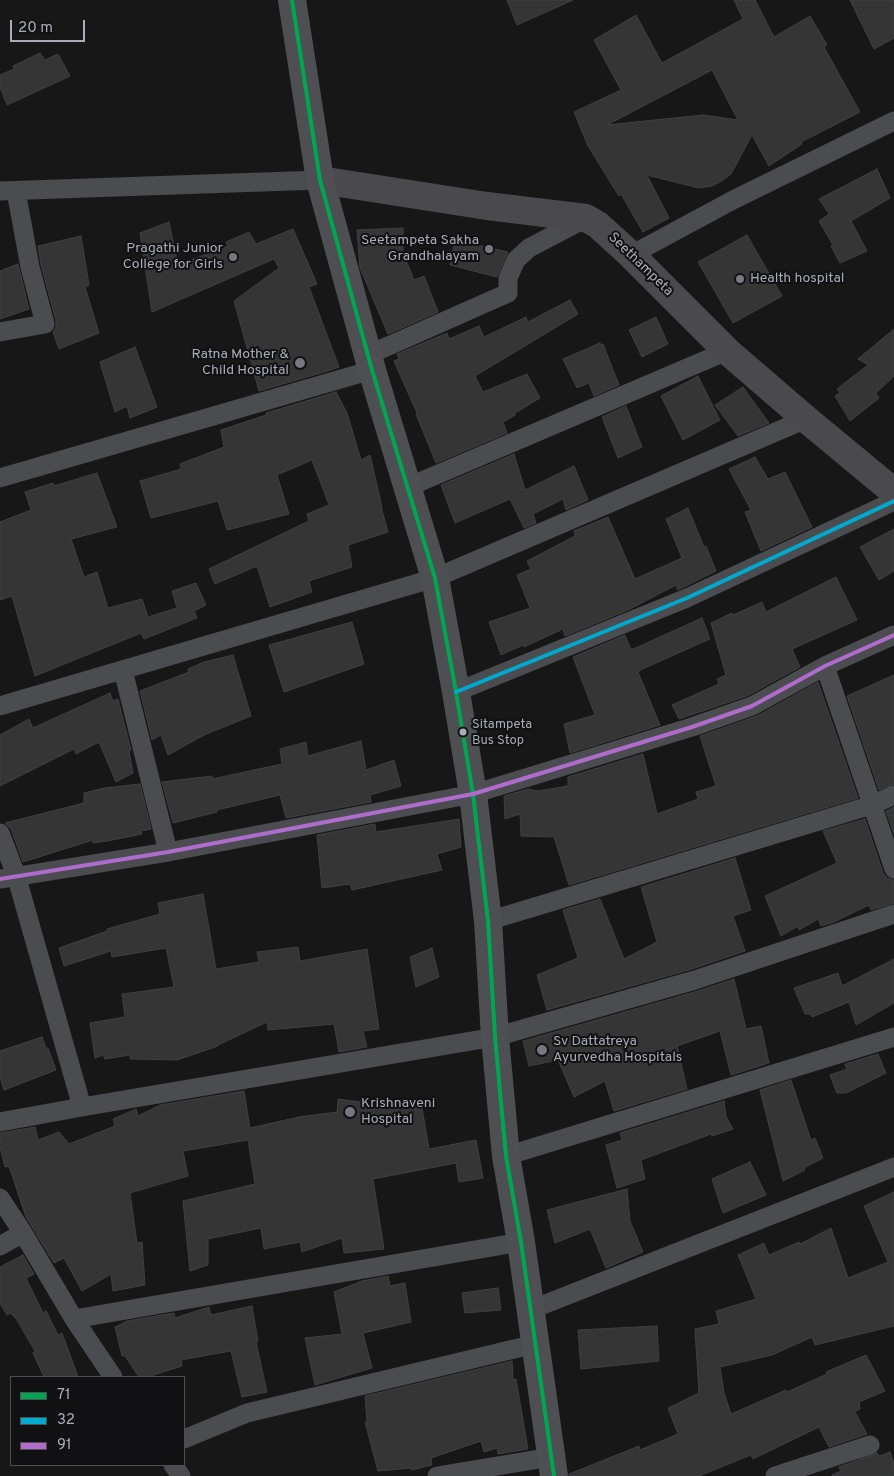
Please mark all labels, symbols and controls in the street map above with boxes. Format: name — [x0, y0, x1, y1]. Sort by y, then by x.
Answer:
scale bar — [12, 10, 88, 42]
text: 20 m — [18, 19, 53, 38]
street label: Seethampeta — [604, 230, 676, 300]
place label: Seetampeta Sakha Grandhalayam — [361, 233, 479, 266]
place label: Pragathi Junior College for Girls — [123, 241, 223, 274]
marker: Seetampeta Sakha Grandhalayam — [483, 243, 495, 255]
marker: Pragathi Junior College for Girls — [227, 251, 239, 263]
place label: Health hospital — [750, 271, 844, 287]
marker: Health hospital — [734, 273, 746, 285]
place label: Ratna Mother & Child Hospital — [191, 347, 289, 380]
marker: Ratna Mother & Child Hospital — [293, 356, 307, 370]
place label: Sitampeta Bus Stop — [472, 717, 532, 748]
marker: Sitampeta Bus Stop — [458, 727, 468, 737]
place label: Sv Dattatreya Ayurvedha Hospitals — [553, 1034, 682, 1066]
marker: Sv Dattatreya Ayurvedha Hospitals — [535, 1043, 549, 1057]
place label: Krishnaveni Hospital — [361, 1096, 435, 1128]
marker: Krishnaveni Hospital — [343, 1105, 357, 1119]
legend — [10, 1376, 185, 1466]
text: 71 — [57, 1386, 71, 1405]
text: 32 — [57, 1411, 75, 1430]
text: 91 — [57, 1436, 72, 1455]

